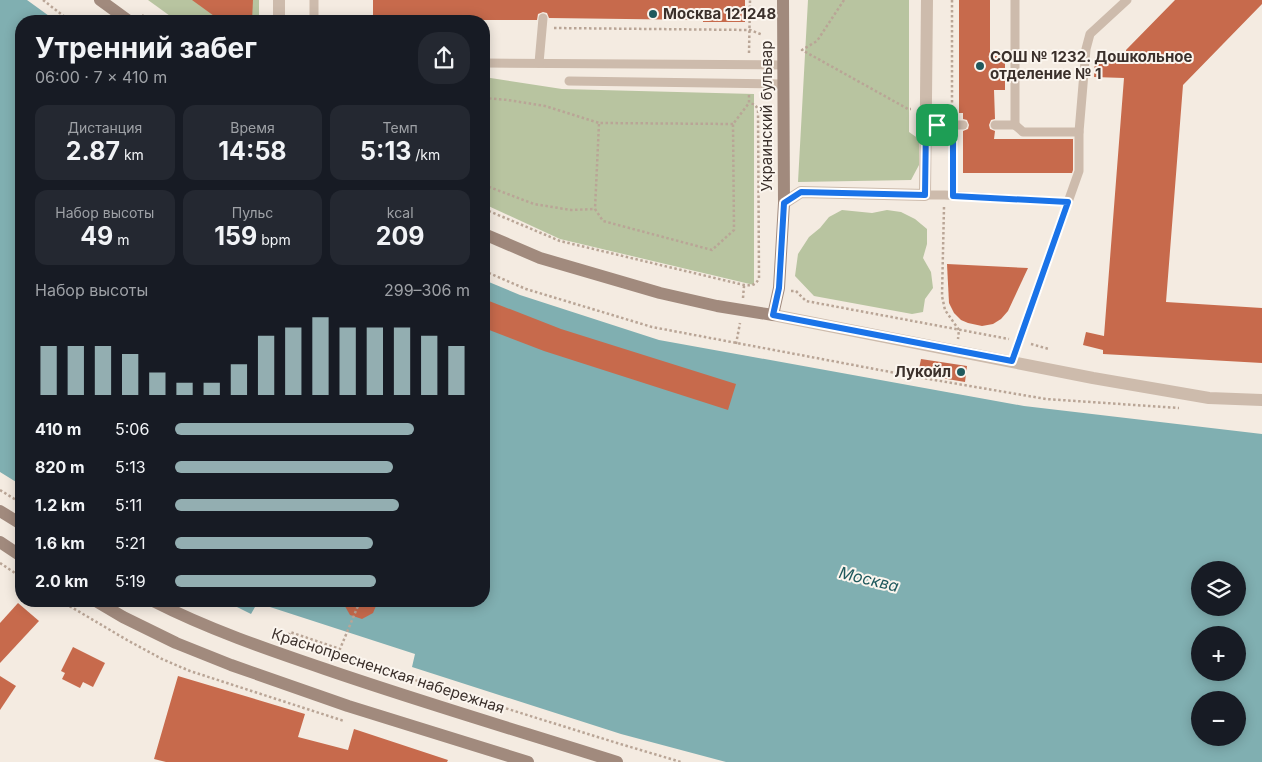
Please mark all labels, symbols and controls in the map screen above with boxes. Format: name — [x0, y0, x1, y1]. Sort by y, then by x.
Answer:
place label: Москва 121248 — [663, 4, 776, 23]
marker: Москва 121248 — [647, 8, 659, 20]
text: Утренний забег — [35, 31, 257, 65]
button: share — [418, 32, 470, 84]
street label: Украинский бульвар — [757, 41, 776, 191]
place label: СОШ № 1232. Дошкольное отделение № 1 — [990, 47, 1192, 83]
marker: СОШ № 1232. Дошкольное отделение № 1 — [974, 60, 986, 72]
text: 06:00 · 7 × 410 m — [35, 67, 167, 87]
pin — [916, 104, 958, 146]
icon: arrive — [923, 111, 951, 139]
text: Дистанция — [67, 119, 142, 136]
text: Время — [230, 119, 275, 136]
text: Темп — [383, 119, 418, 136]
text: 2.87 — [66, 136, 120, 166]
text: 14:58 — [218, 136, 287, 166]
text: 5:13 — [360, 136, 411, 166]
text: km — [120, 146, 144, 163]
text: /km — [411, 146, 440, 163]
text: Набор высоты — [55, 204, 154, 221]
text: Пульс — [232, 204, 273, 221]
text: kcal — [387, 204, 414, 221]
text: 49 — [80, 221, 113, 251]
text: 159 — [214, 221, 257, 251]
text: 209 — [376, 221, 425, 251]
text: m — [113, 231, 130, 248]
text: bpm — [257, 231, 291, 248]
text: Набор высоты — [35, 280, 148, 300]
text: 299–306 m — [384, 280, 470, 300]
place label: Лукойл — [895, 362, 951, 381]
marker: Лукойл — [955, 366, 967, 378]
text: 410 m — [35, 419, 81, 439]
text: 5:06 — [115, 419, 149, 439]
text: 820 m — [35, 457, 85, 477]
text: 5:13 — [115, 457, 146, 477]
text: 1.2 km — [35, 495, 85, 515]
text: 5:11 — [115, 495, 142, 515]
text: 1.6 km — [35, 533, 85, 553]
text: 5:21 — [115, 533, 146, 553]
map controls — [1191, 561, 1246, 746]
button: layers — [1191, 561, 1246, 616]
water label: Москва — [837, 562, 901, 596]
text: 2.0 km — [35, 571, 88, 591]
text: 5:19 — [115, 571, 146, 591]
street label: Краснопресненская набережная — [269, 624, 507, 717]
button: + — [1191, 626, 1246, 681]
button: − — [1191, 691, 1246, 746]

